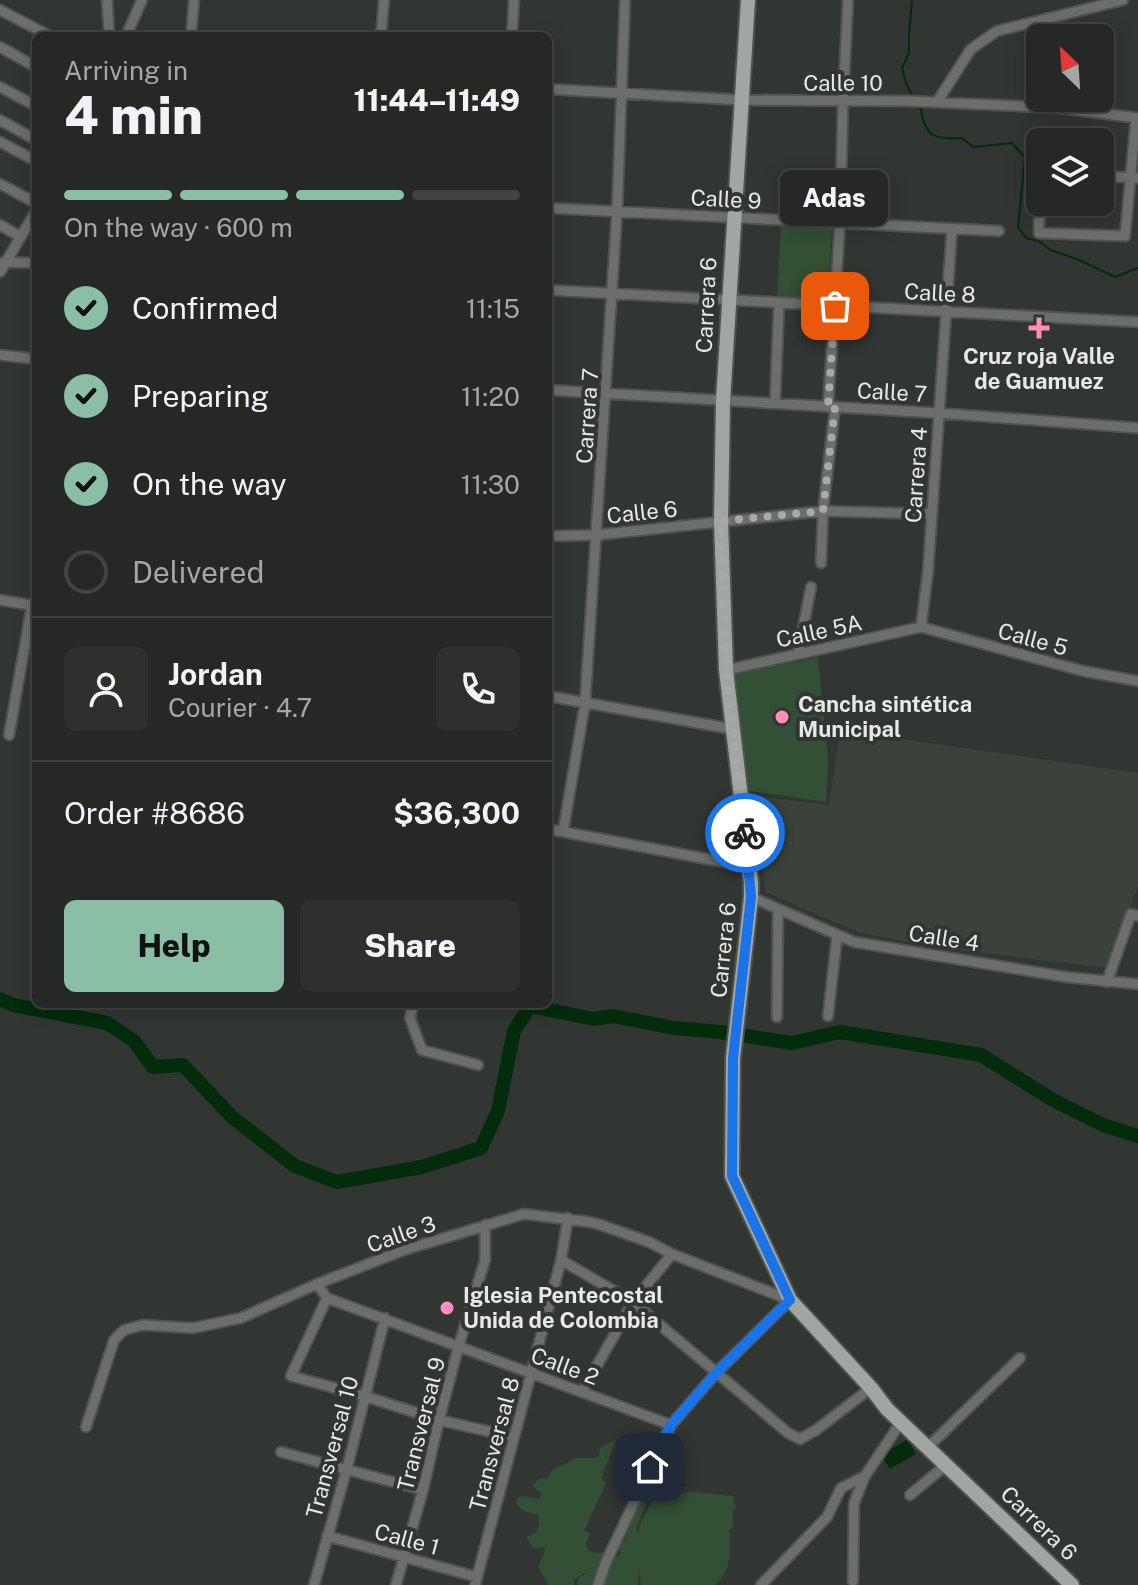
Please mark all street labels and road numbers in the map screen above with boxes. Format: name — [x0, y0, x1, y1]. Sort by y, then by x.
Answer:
street label: Calle 10 — [803, 70, 883, 96]
street label: Calle 9 — [690, 184, 762, 214]
street label: Carrera 6 — [691, 256, 721, 354]
street label: Calle 8 — [904, 278, 976, 308]
street label: Carrera 7 — [571, 367, 603, 465]
street label: Calle 7 — [856, 377, 928, 407]
street label: Carrera 4 — [900, 426, 932, 524]
street label: Calle 6 — [605, 495, 679, 529]
street label: Calle 5A — [774, 609, 864, 653]
street label: Calle 5 — [995, 617, 1071, 661]
street label: Carrera 6 — [705, 901, 741, 999]
street label: Calle 4 — [907, 920, 981, 956]
street label: Calle 3 — [363, 1210, 439, 1258]
street label: Calle 2 — [527, 1342, 603, 1390]
street label: Transversal 9 — [392, 1354, 450, 1494]
street label: Transversal 10 — [301, 1373, 363, 1521]
street label: Transversal 8 — [464, 1374, 524, 1514]
street label: Carrera 6 — [995, 1480, 1083, 1566]
street label: Calle 1 — [372, 1518, 442, 1560]

